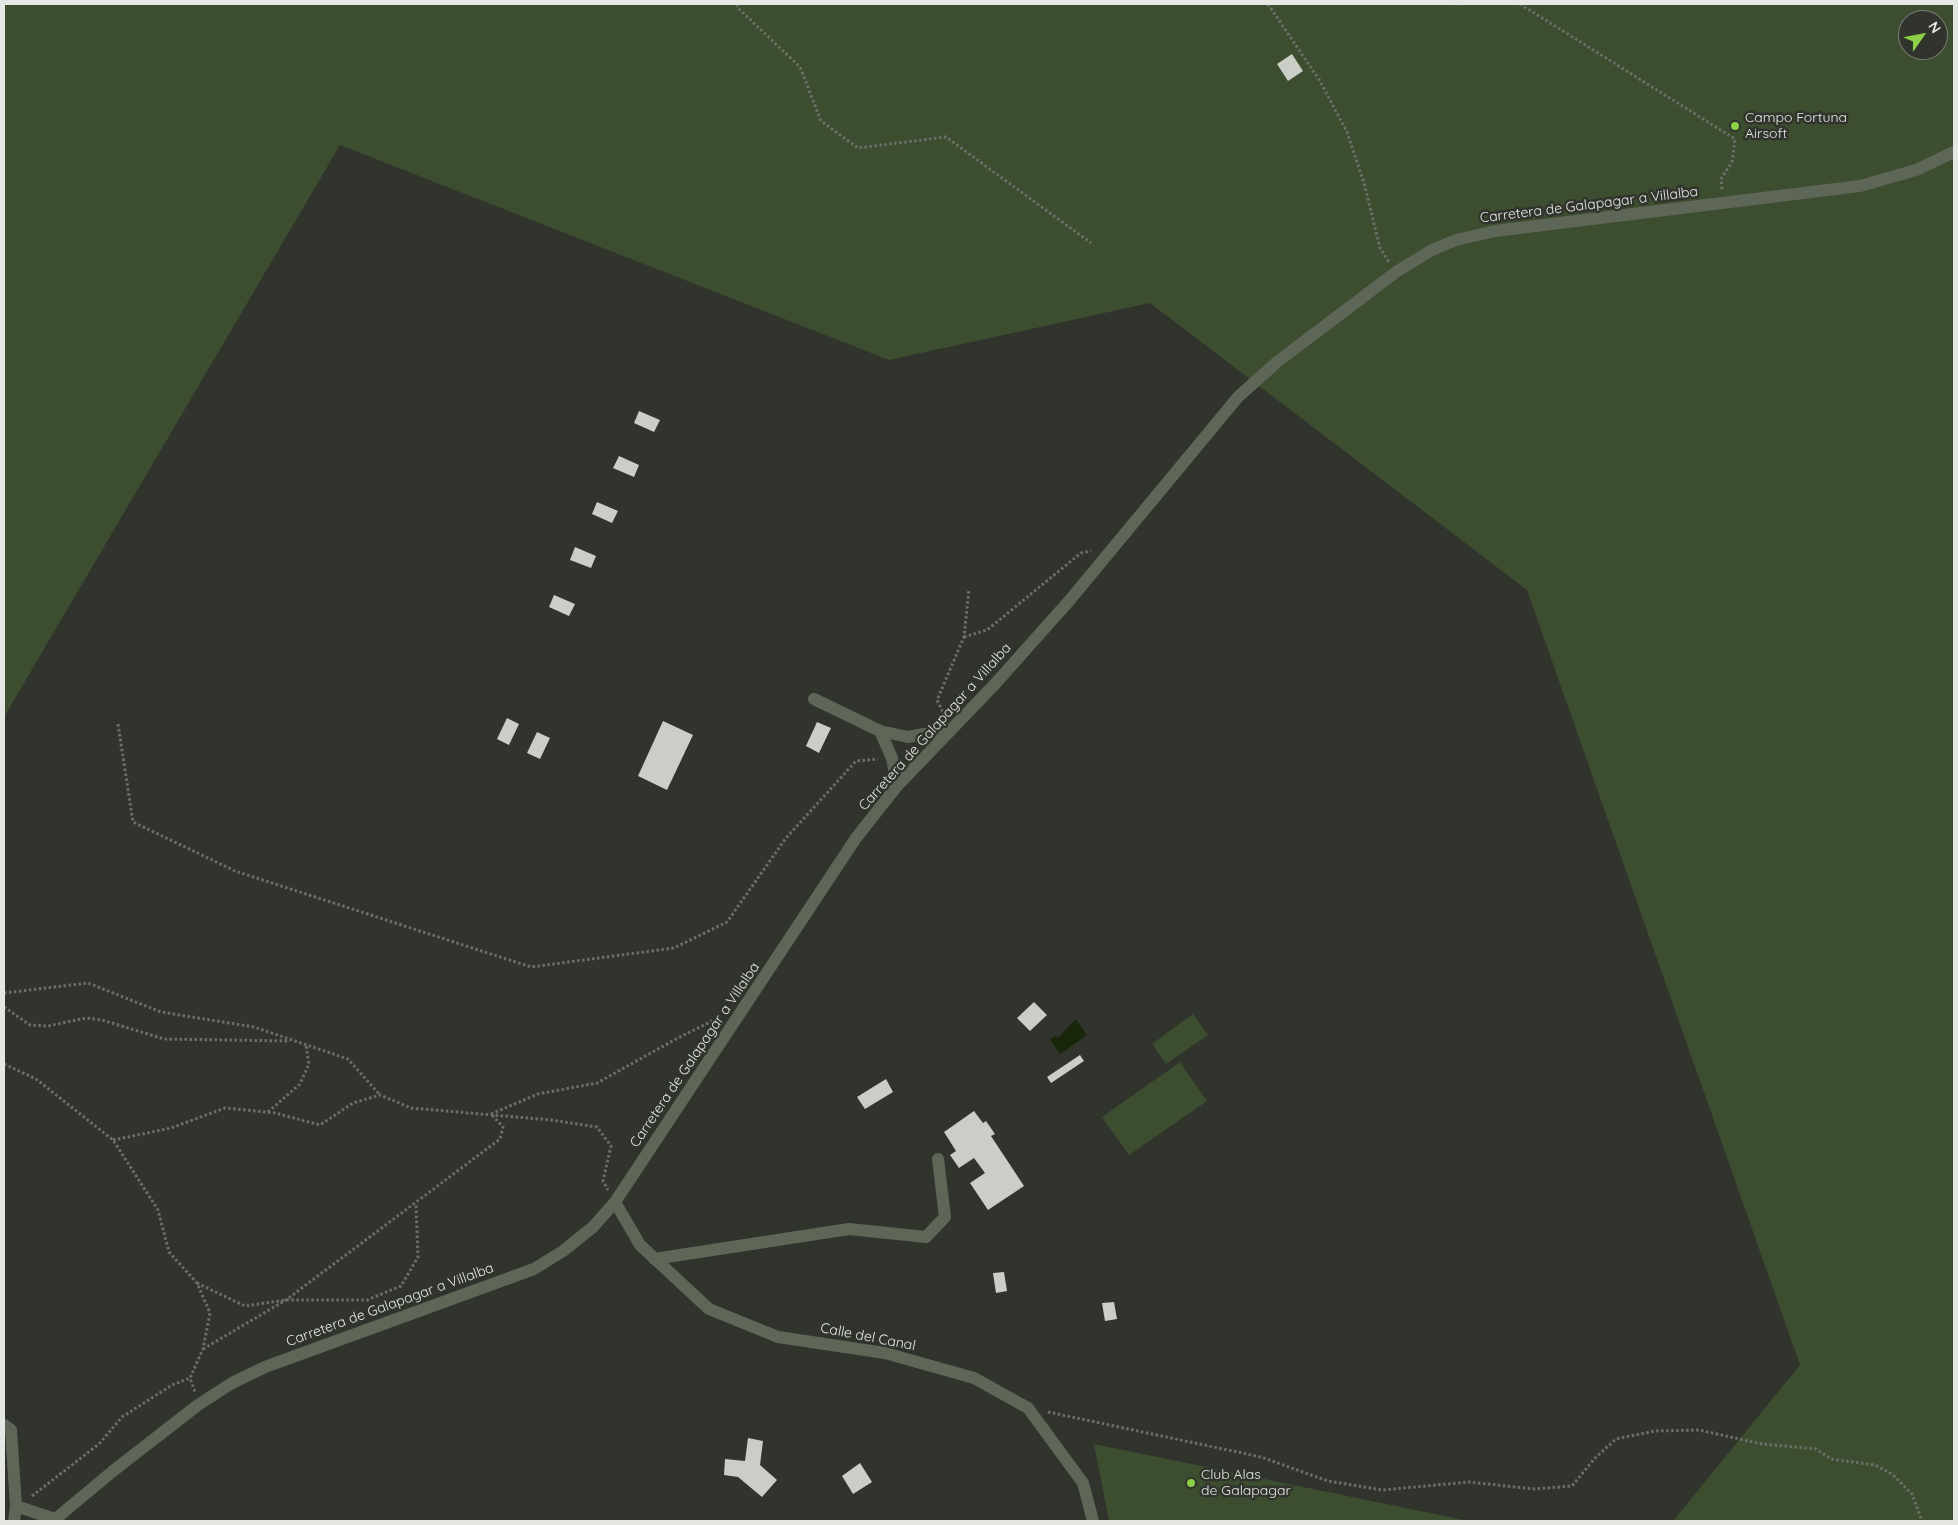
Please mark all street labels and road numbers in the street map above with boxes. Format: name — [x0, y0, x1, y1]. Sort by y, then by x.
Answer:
street label: Carretera de Galapagar a Villalba — [1479, 183, 1699, 227]
street label: Carretera de Galapagar a Villalba — [855, 640, 1015, 814]
street label: Carretera de Galapagar a Villalba — [627, 959, 763, 1151]
street label: Carretera de Galapagar a Villalba — [284, 1260, 496, 1350]
street label: Calle del Canal — [819, 1320, 917, 1354]

